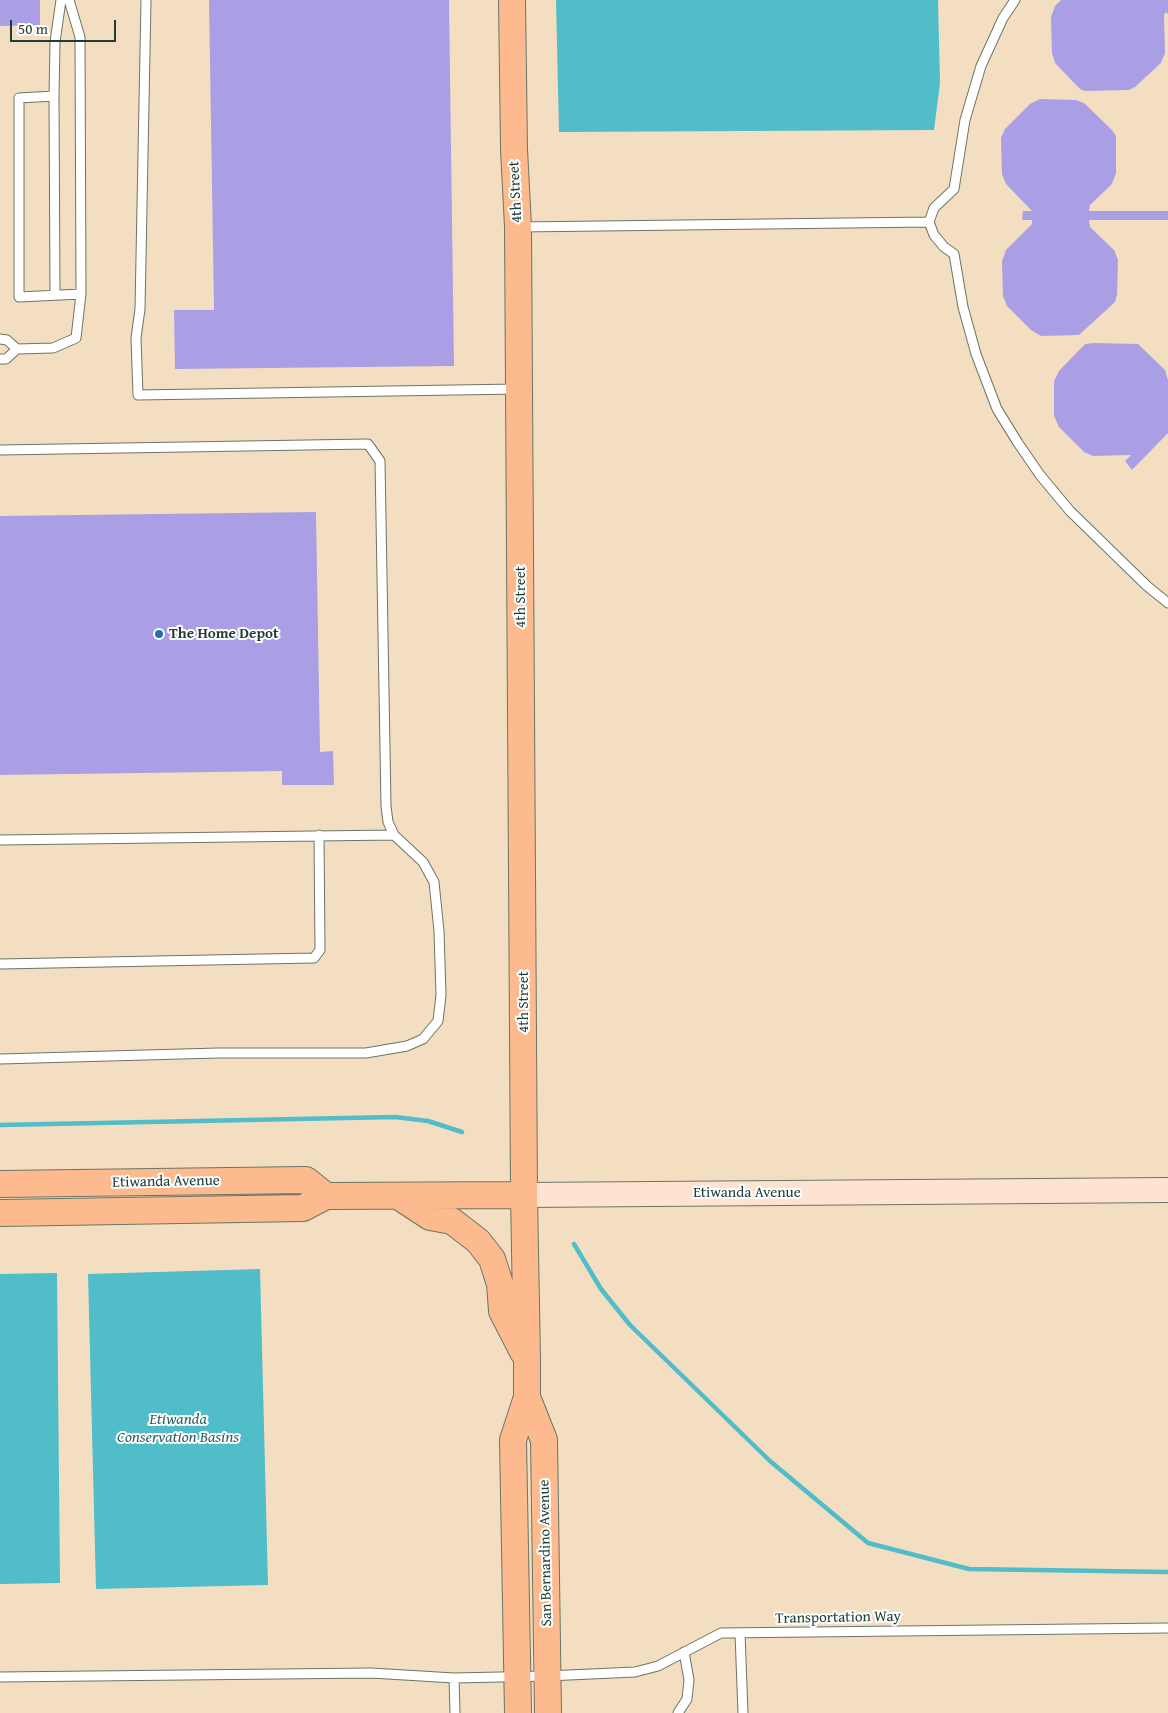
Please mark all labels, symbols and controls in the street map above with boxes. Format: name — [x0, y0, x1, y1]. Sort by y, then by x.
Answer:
scale bar — [12, 10, 119, 42]
text: 50 m — [18, 18, 48, 39]
street label: 4th Street — [505, 160, 527, 224]
street label: 4th Street — [512, 566, 530, 628]
place label: The Home Depot — [169, 625, 279, 643]
marker: The Home Depot — [153, 628, 165, 640]
street label: 4th Street — [515, 971, 533, 1033]
street label: Etiwanda Avenue — [112, 1172, 220, 1192]
street label: Etiwanda Avenue — [693, 1184, 801, 1202]
water label: Etiwanda Conservation Basins — [117, 1410, 239, 1448]
street label: San Bernardino Avenue — [536, 1479, 556, 1627]
street label: Transportation Way — [775, 1608, 901, 1628]

